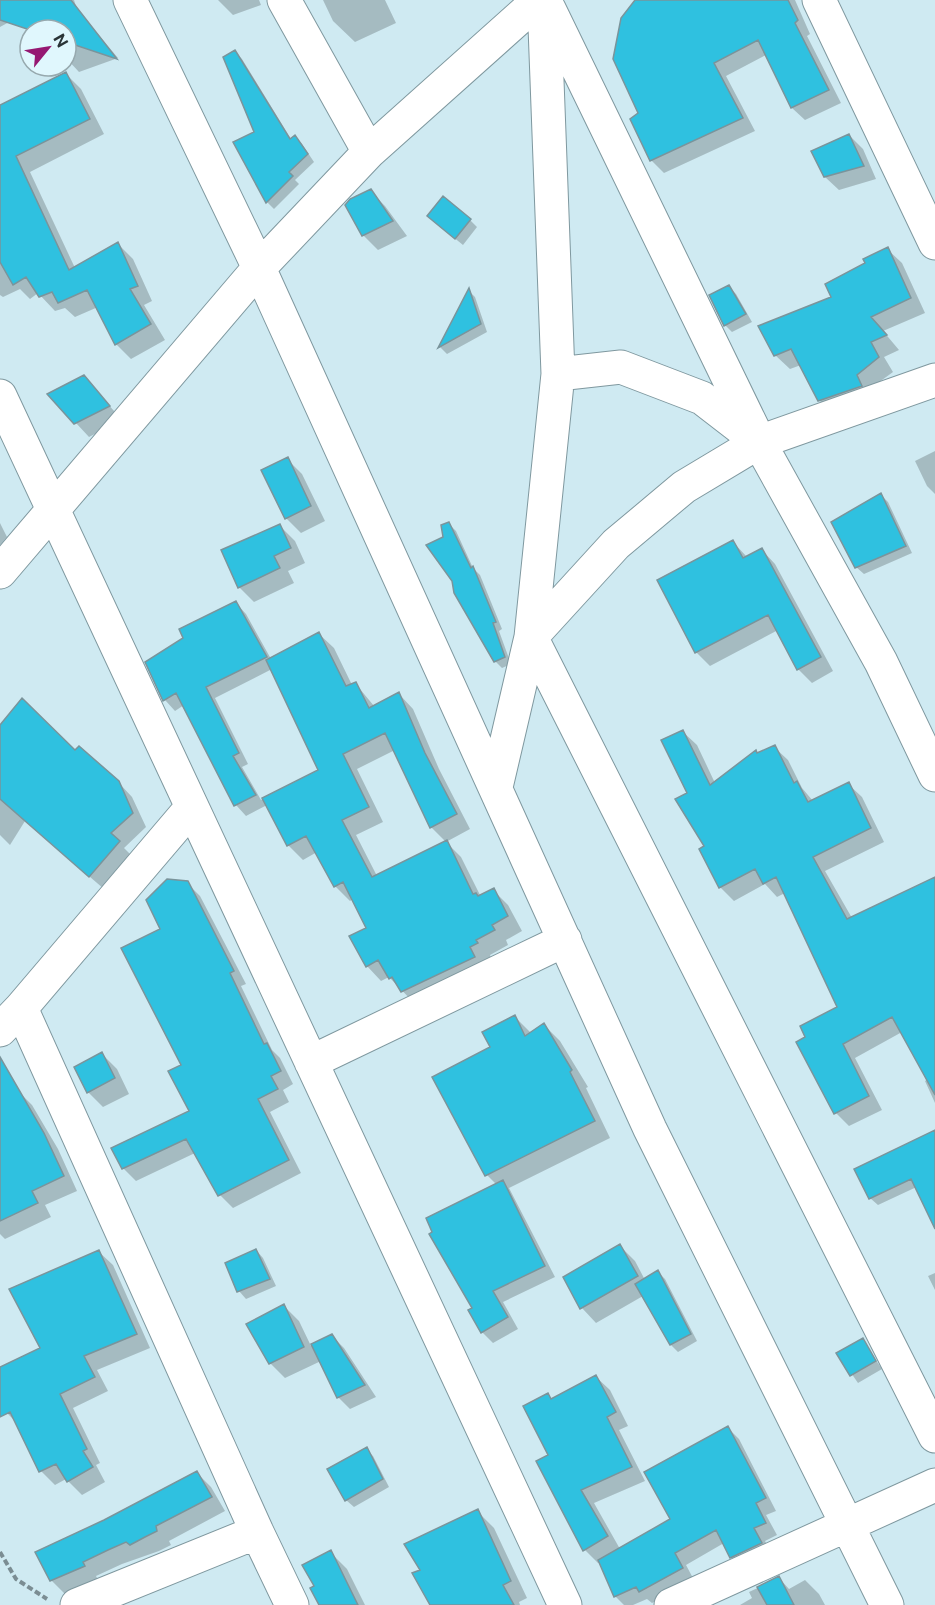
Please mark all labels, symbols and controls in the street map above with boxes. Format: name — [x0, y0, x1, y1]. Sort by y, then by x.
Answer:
north arrow — [18, 18, 78, 78]
text: N — [49, 31, 72, 51]

